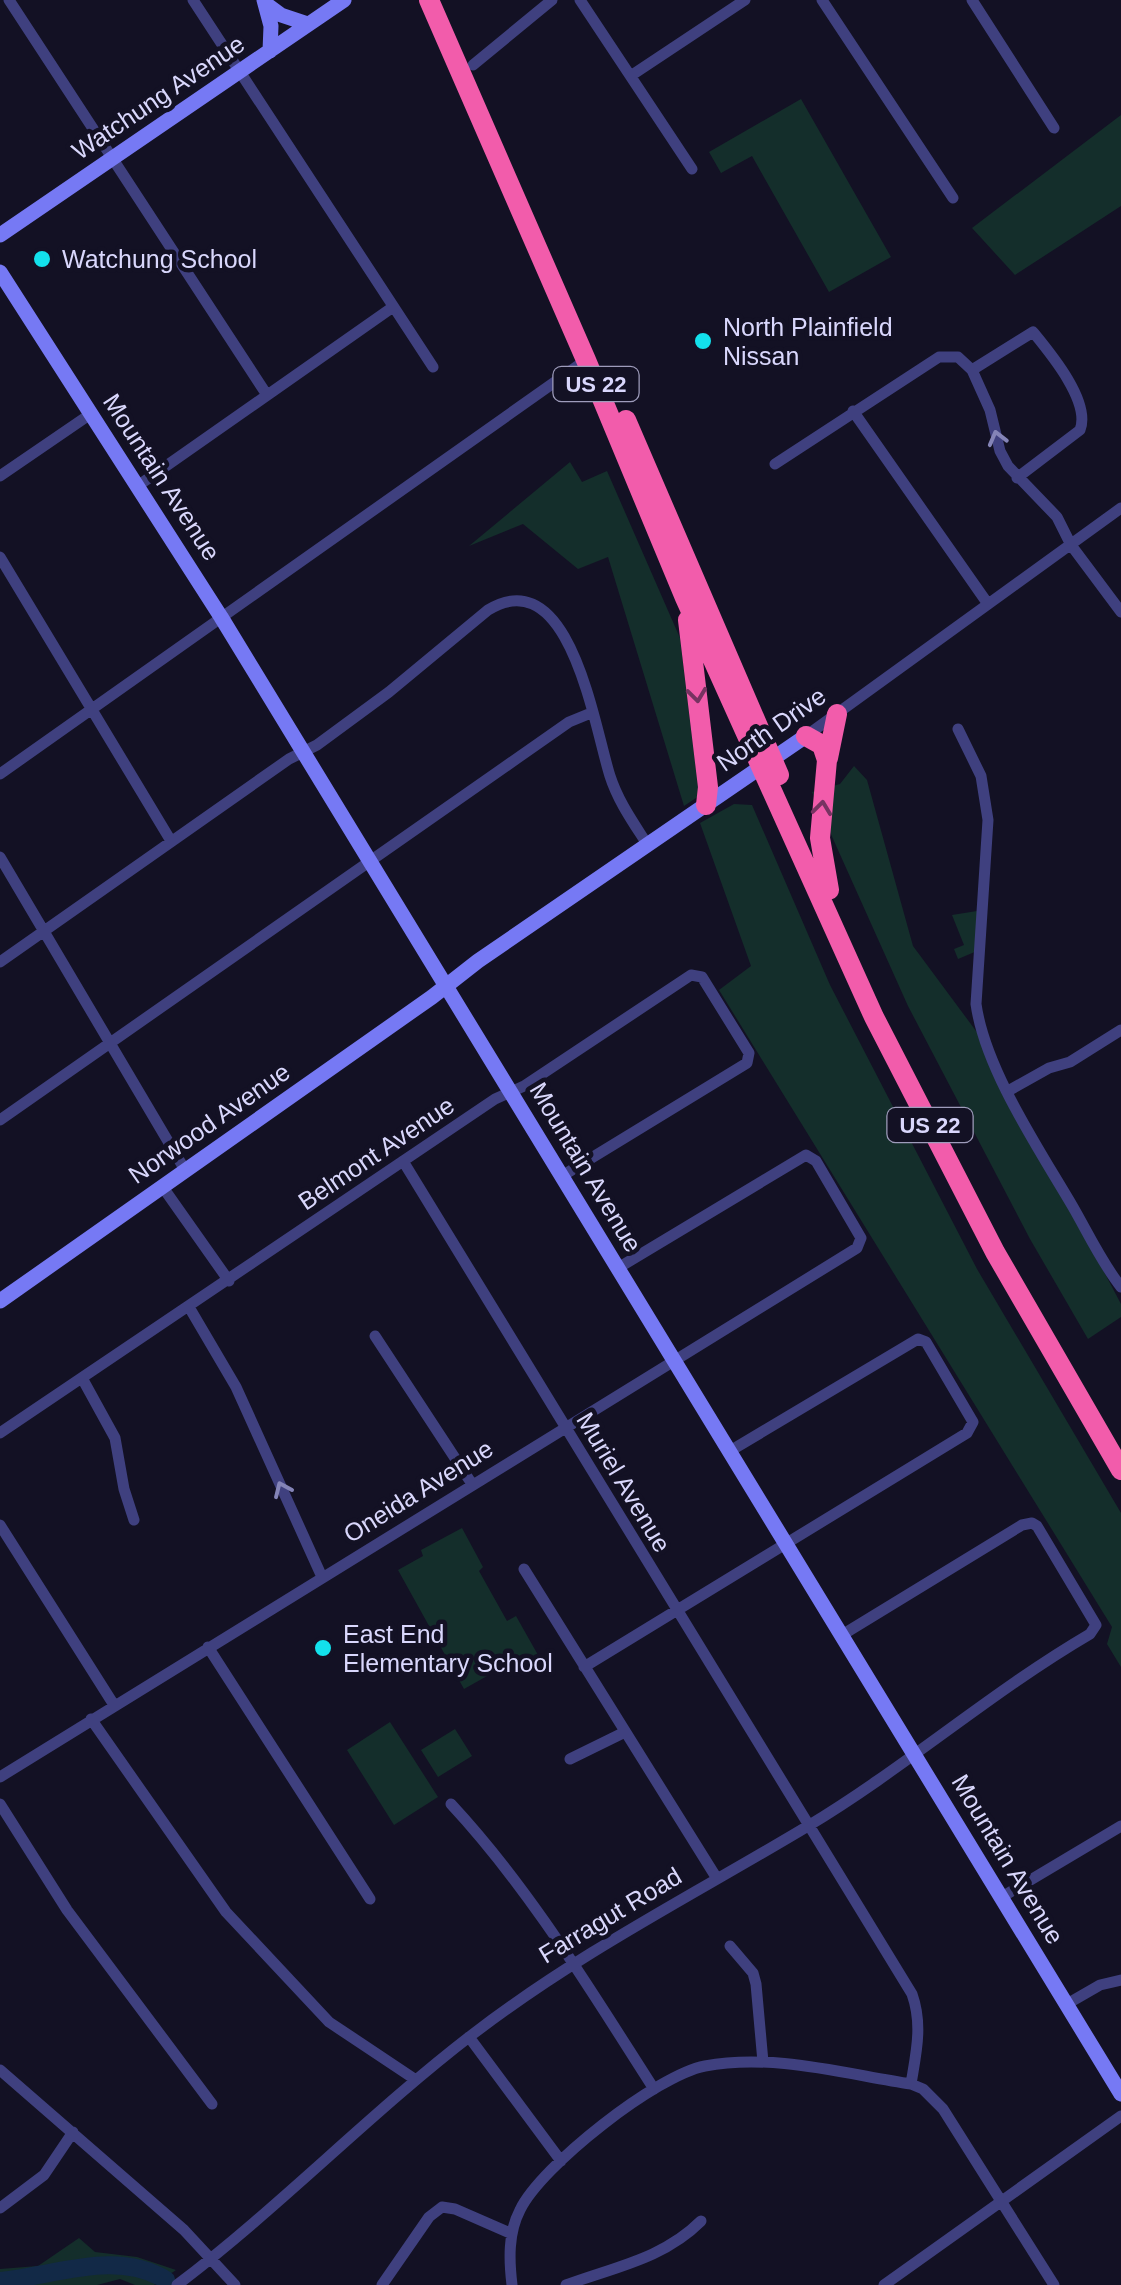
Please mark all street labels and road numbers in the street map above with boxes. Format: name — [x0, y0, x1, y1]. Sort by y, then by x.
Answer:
street label: Watchung Avenue — [67, 29, 249, 165]
road number: US 22 — [554, 367, 638, 401]
street label: Mountain Avenue — [98, 389, 226, 565]
street label: North Drive — [711, 681, 831, 777]
street label: Norwood Avenue — [123, 1057, 295, 1189]
street label: Mountain Avenue — [524, 1077, 648, 1257]
street label: Belmont Avenue — [293, 1091, 459, 1215]
road number: US 22 — [888, 1108, 972, 1142]
street label: Muriel Avenue — [571, 1407, 677, 1557]
street label: Oneida Avenue — [338, 1434, 498, 1548]
street label: Mountain Avenue — [946, 1769, 1070, 1949]
street label: Farragut Road — [534, 1861, 686, 1969]

